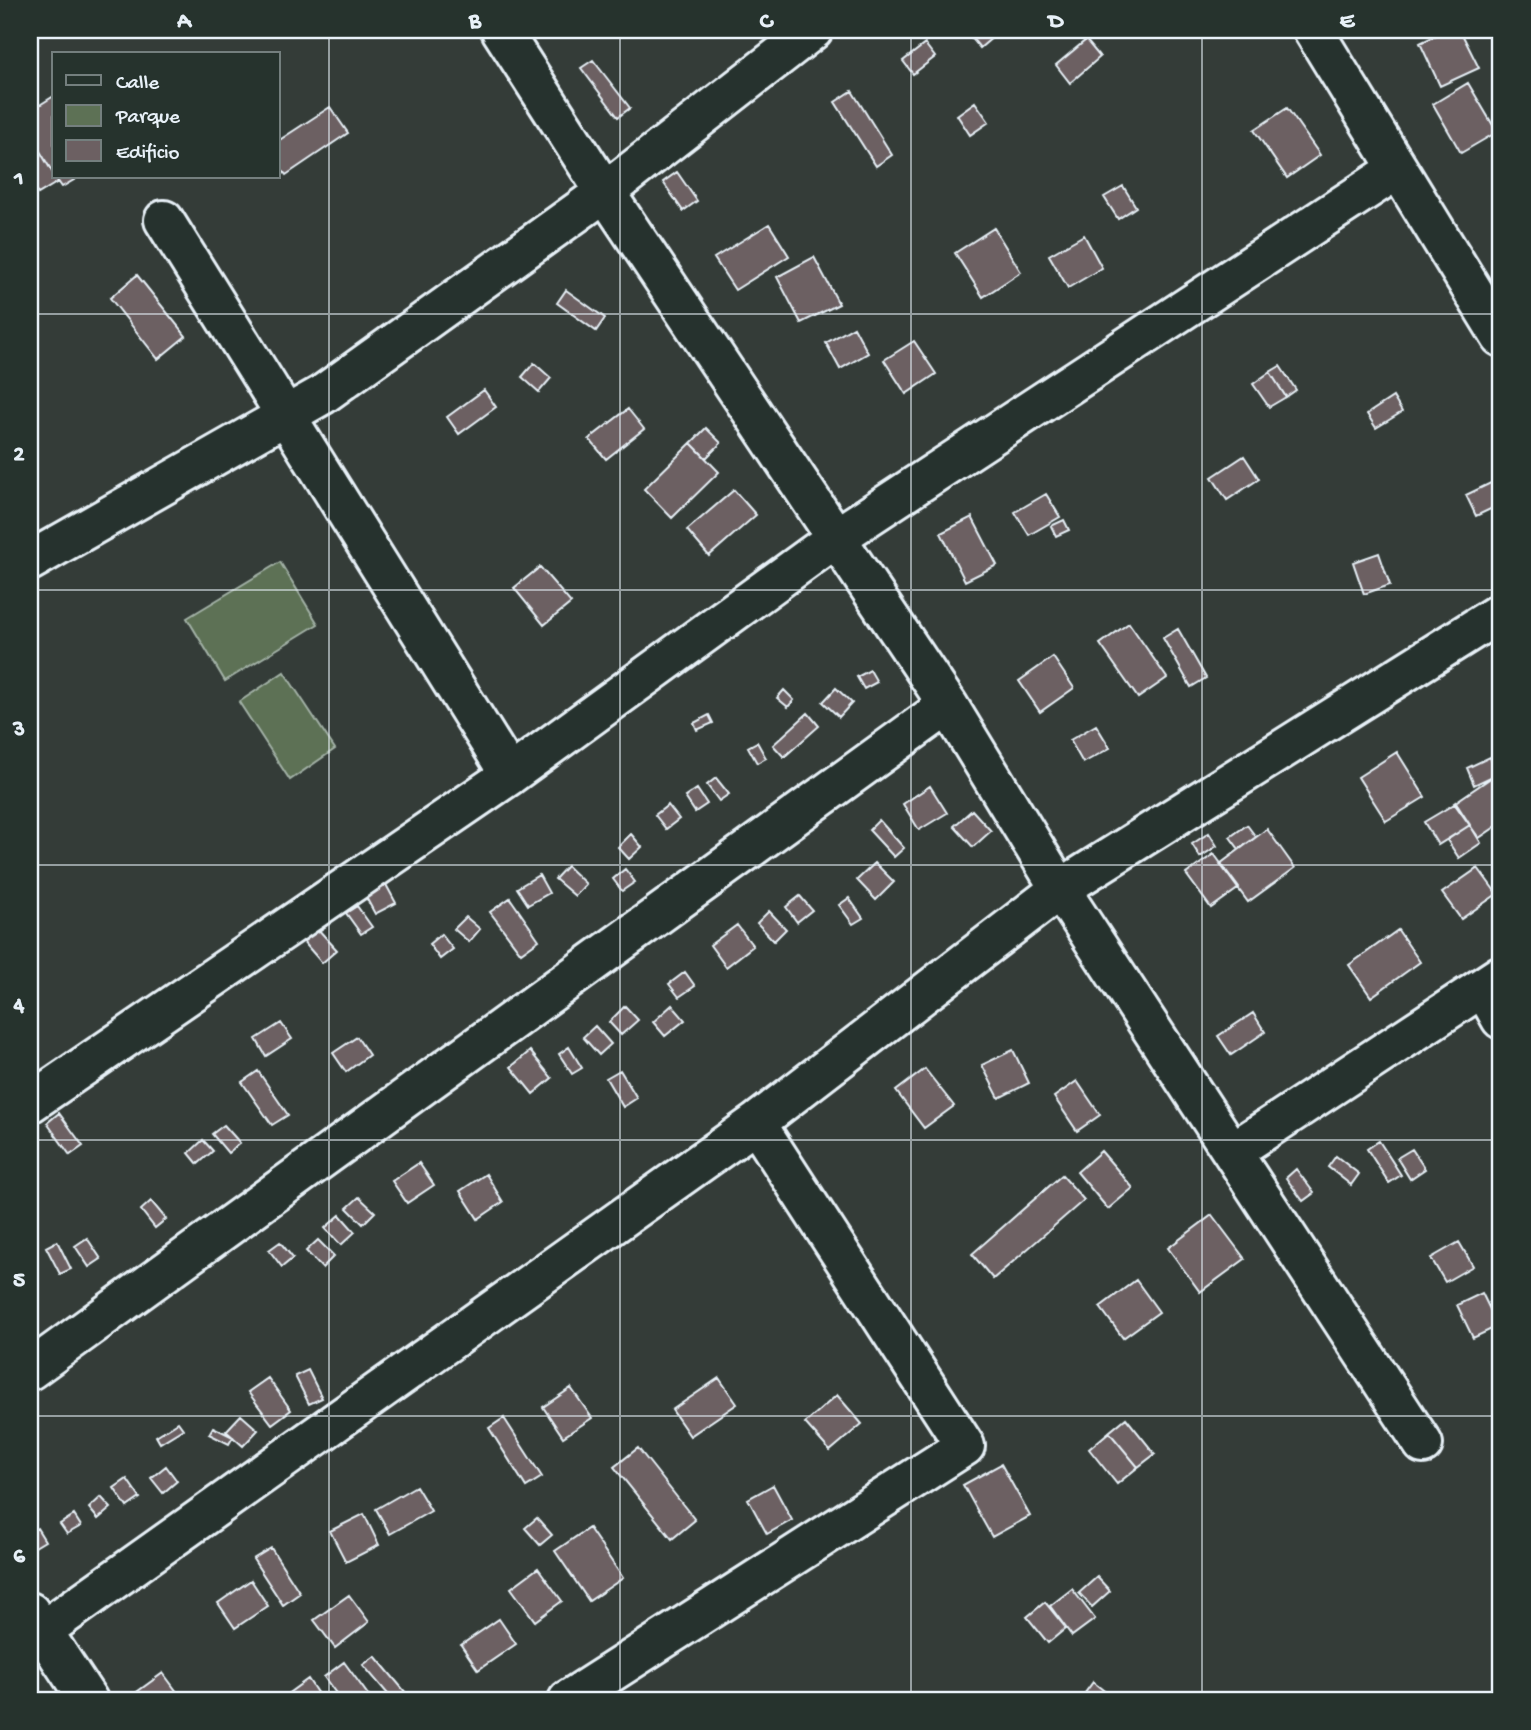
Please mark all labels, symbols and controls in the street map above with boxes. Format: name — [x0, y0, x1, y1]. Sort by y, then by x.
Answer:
text: A — [176, 9, 192, 36]
text: B — [468, 9, 482, 36]
text: C — [760, 9, 775, 36]
text: D — [1047, 9, 1065, 36]
text: E — [1340, 9, 1356, 36]
legend — [52, 52, 280, 178]
text: Calle — [116, 72, 160, 97]
text: Parque — [115, 106, 181, 131]
text: Edificio — [116, 142, 180, 167]
text: 1 — [13, 166, 24, 193]
text: 2 — [13, 442, 25, 469]
text: 3 — [12, 717, 25, 744]
text: 4 — [13, 993, 25, 1020]
text: 5 — [13, 1268, 25, 1295]
text: 6 — [13, 1544, 26, 1571]

